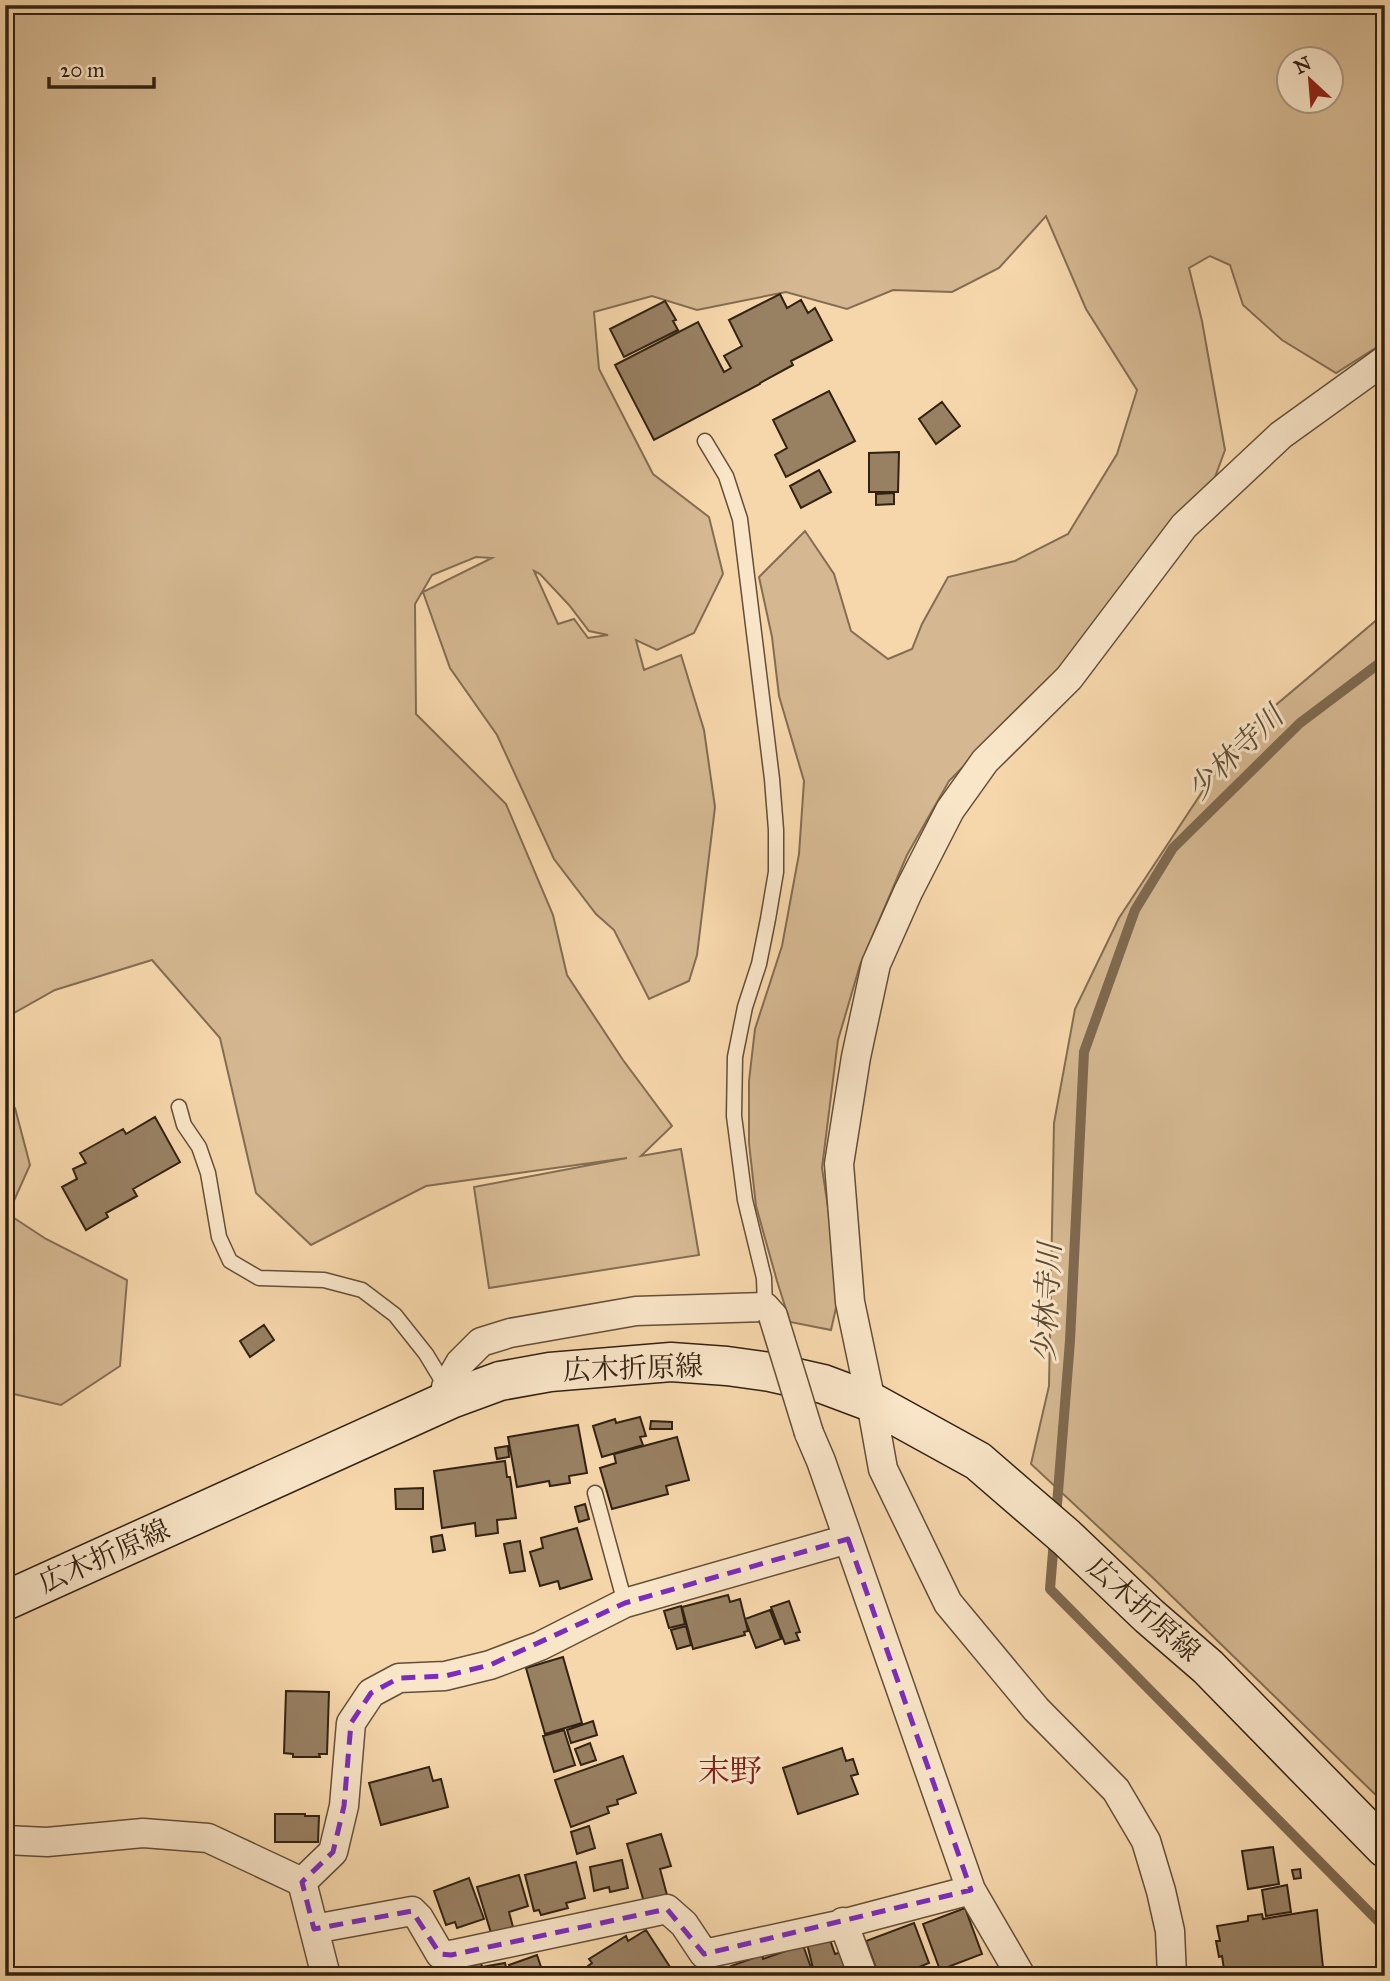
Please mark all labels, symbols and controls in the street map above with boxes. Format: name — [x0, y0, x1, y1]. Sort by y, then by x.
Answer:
scale bar — [49, 46, 154, 90]
north arrow — [1274, 46, 1344, 116]
text: N — [1290, 51, 1315, 79]
text: 20 m — [60, 57, 105, 83]
water label: 少林寺川 — [1179, 696, 1293, 808]
water label: 少林寺川 — [1026, 1239, 1068, 1364]
street label: 広木折原線 — [562, 1348, 704, 1388]
street label: 広木折原線 — [33, 1512, 175, 1600]
street label: 広木折原線 — [1080, 1549, 1208, 1669]
district label: 末野 — [698, 1752, 762, 1791]

